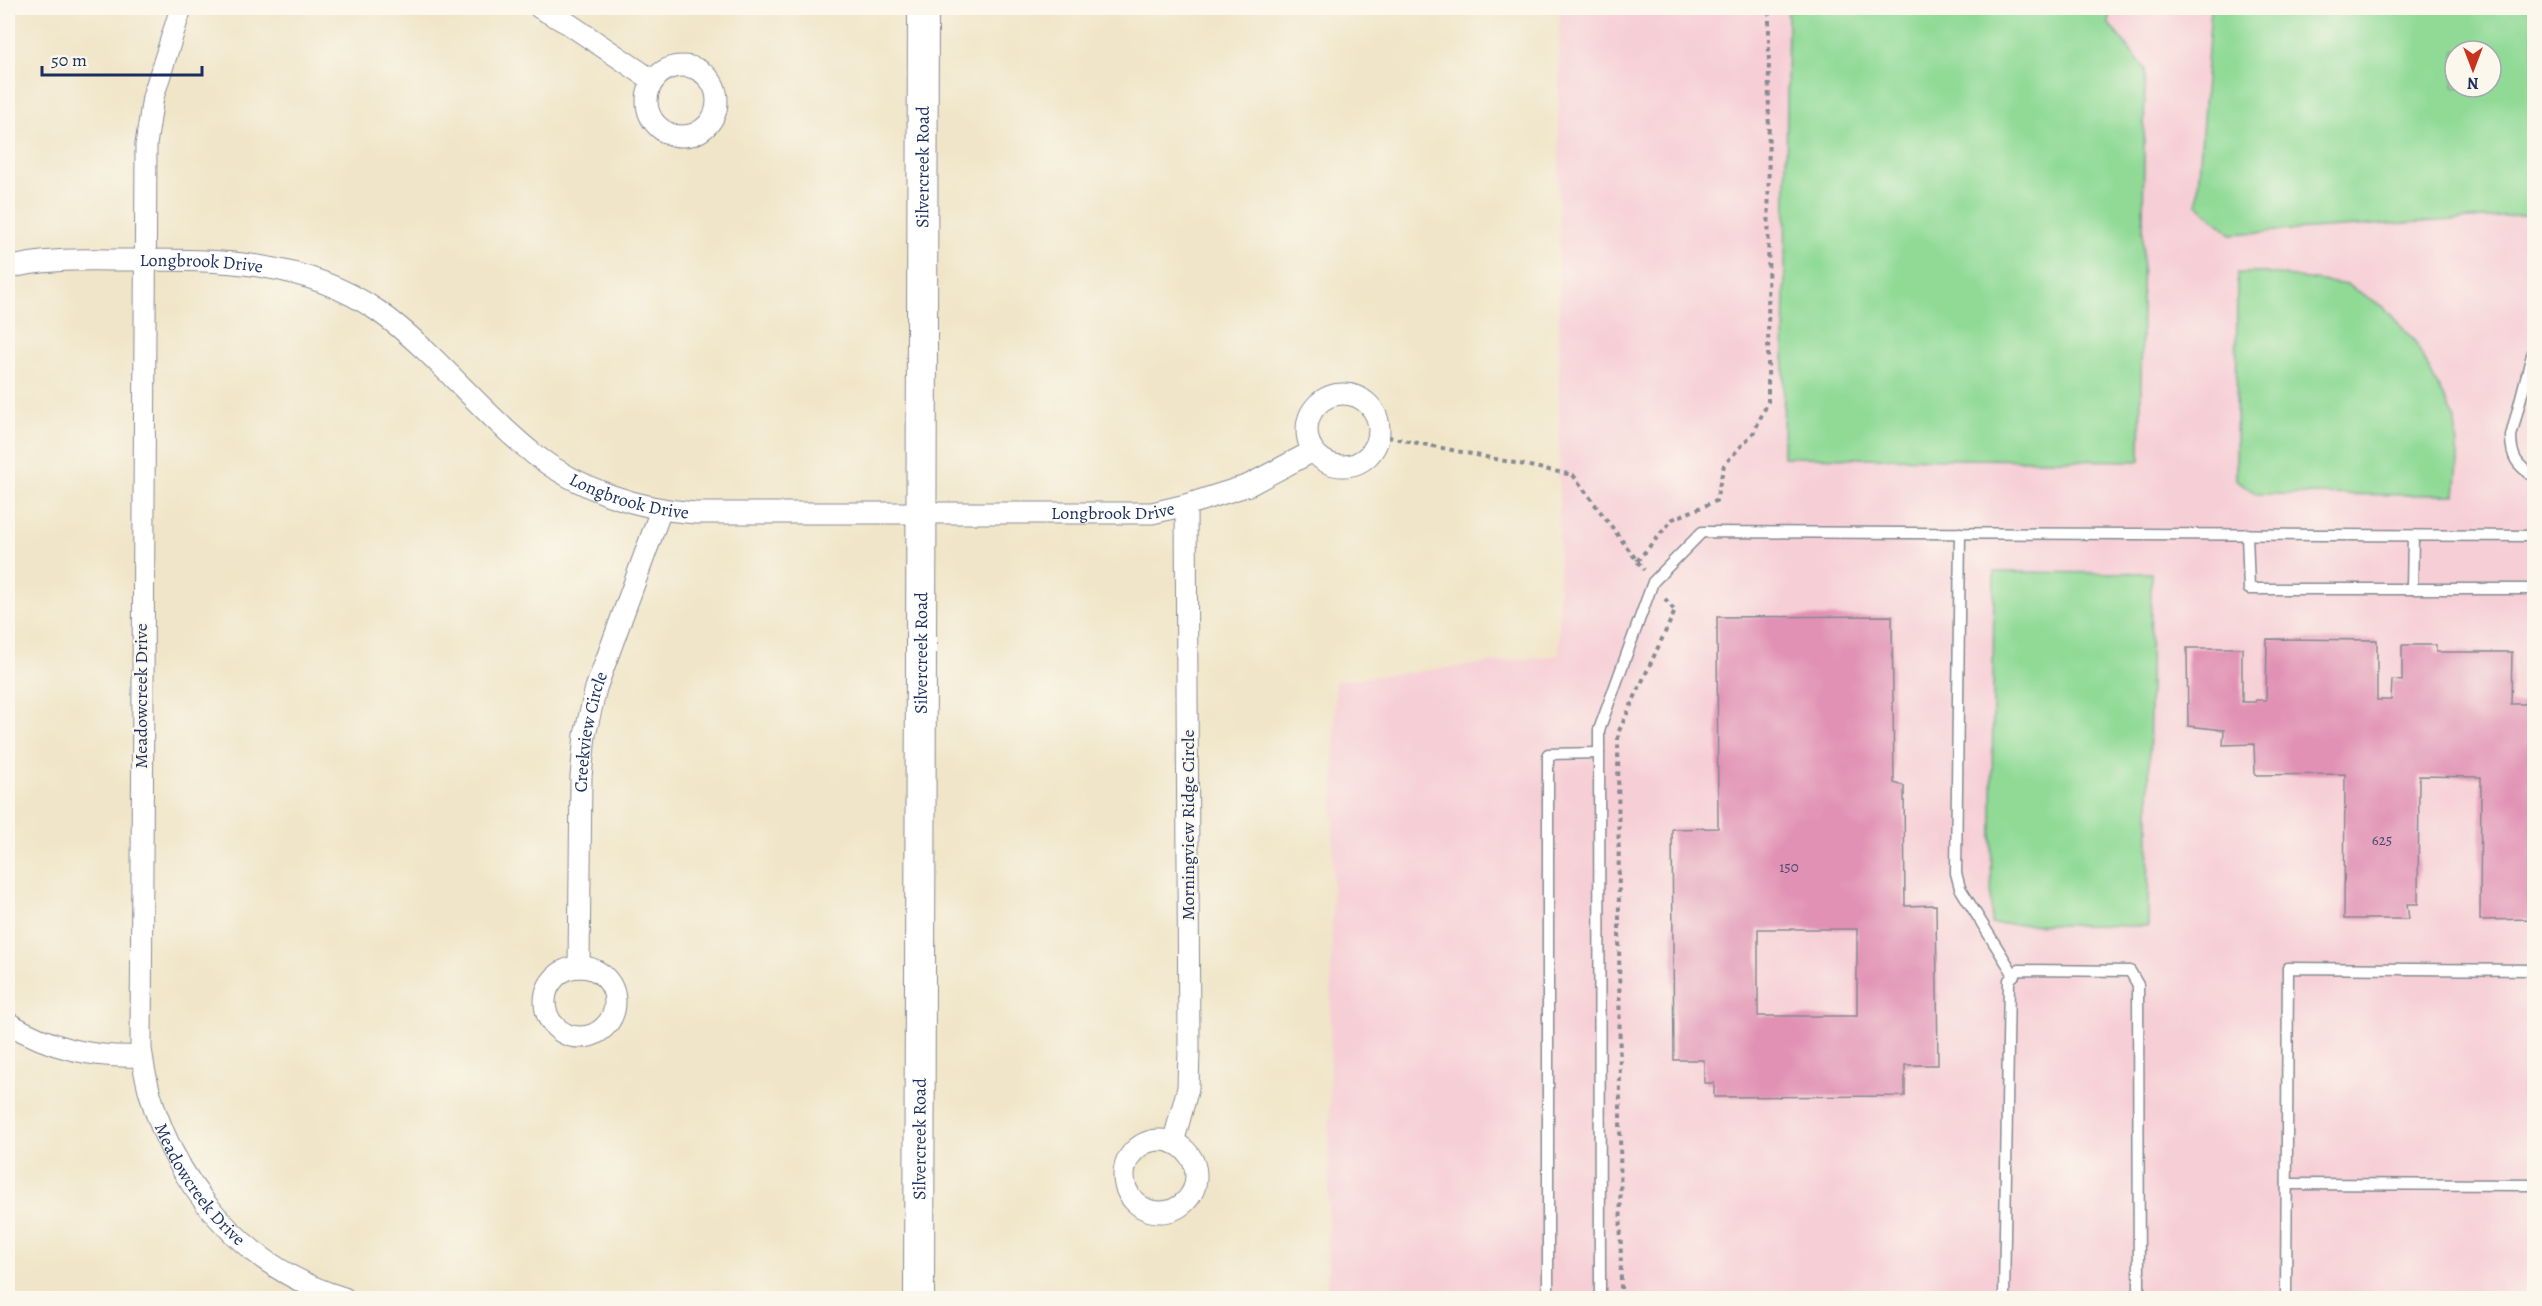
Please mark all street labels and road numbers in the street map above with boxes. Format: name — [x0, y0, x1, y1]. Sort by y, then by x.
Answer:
street label: Silvercreek Road — [910, 106, 935, 228]
street label: Longbrook Drive — [139, 248, 265, 279]
street label: Longbrook Drive — [565, 467, 690, 524]
street label: Longbrook Drive — [1051, 496, 1177, 525]
street label: Silvercreek Road — [909, 592, 933, 714]
street label: Meadowcreek Drive — [129, 623, 153, 769]
street label: Creekview Circle — [569, 668, 613, 793]
street label: Morningview Ridge Circle — [1176, 730, 1200, 920]
street label: Silvercreek Road — [907, 1078, 932, 1200]
street label: Meadowcreek Drive — [149, 1119, 251, 1251]

